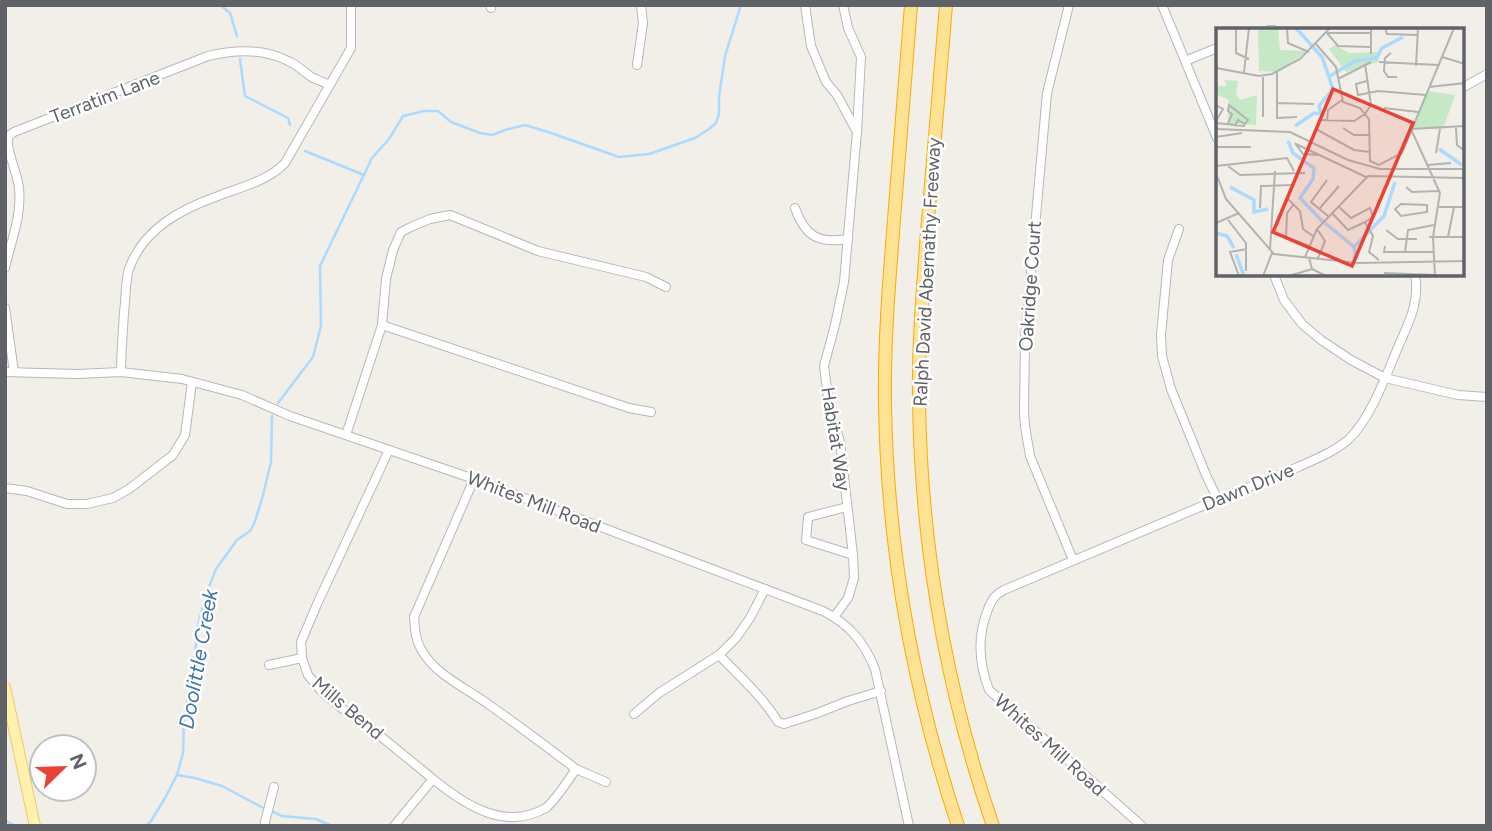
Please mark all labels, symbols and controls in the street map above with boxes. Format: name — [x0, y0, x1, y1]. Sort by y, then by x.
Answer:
inset map — [1216, 28, 1464, 276]
street label: Terratim Lane — [47, 66, 163, 128]
street label: Ralph David Abernathy Freeway — [908, 137, 946, 407]
street label: Oakridge Court — [1014, 220, 1046, 352]
street label: Habitat Way — [816, 385, 856, 493]
street label: Dawn Drive — [1199, 458, 1297, 516]
street label: Whites Mill Road — [464, 466, 604, 538]
water label: Doolittle Creek — [173, 586, 223, 731]
street label: Mills Bend — [308, 672, 388, 744]
street label: Whites Mill Road — [990, 689, 1110, 801]
north arrow — [28, 733, 98, 803]
text: N — [65, 750, 92, 773]

